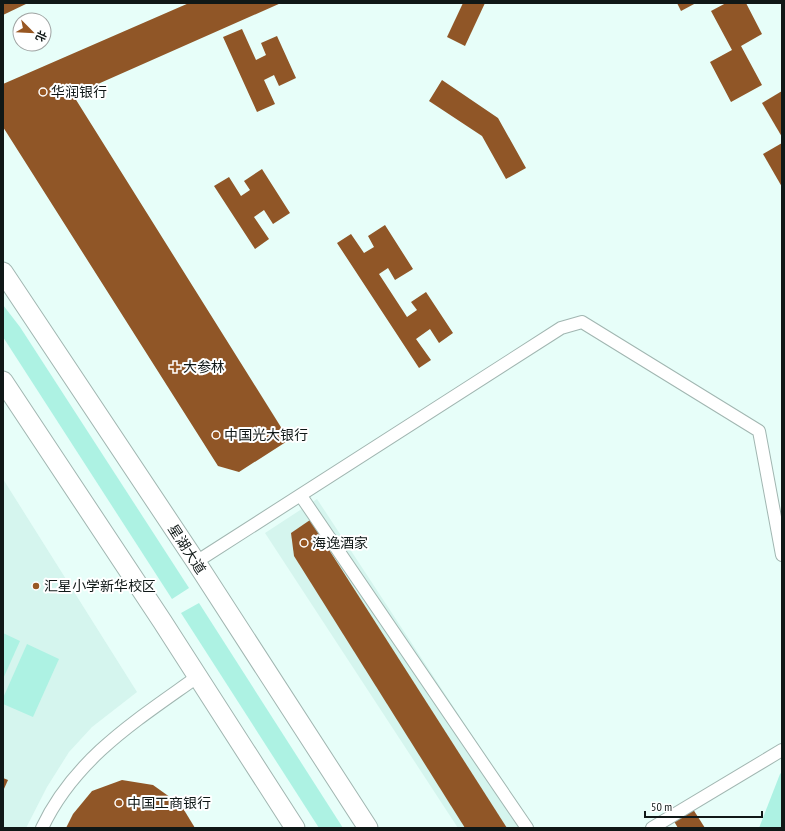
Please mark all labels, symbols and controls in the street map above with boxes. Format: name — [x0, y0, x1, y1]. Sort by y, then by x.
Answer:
north arrow — [12, 12, 52, 52]
text: 北 — [33, 28, 50, 44]
place label: 华润银行 — [51, 83, 107, 101]
marker: 华润银行 — [38, 87, 48, 97]
place label: 大参林 — [183, 358, 225, 376]
marker: 大参林 — [170, 362, 180, 372]
place label: 中国光大银行 — [224, 426, 308, 444]
marker: 中国光大银行 — [211, 430, 221, 440]
street label: 星湖大道 — [164, 521, 210, 577]
place label: 海逸酒家 — [312, 534, 368, 552]
marker: 海逸酒家 — [299, 538, 309, 548]
place label: 汇星小学新华校区 — [44, 577, 156, 595]
marker: 汇星小学新华校区 — [31, 581, 41, 591]
scale bar — [645, 793, 762, 819]
place label: 中国工商银行 — [127, 794, 211, 812]
marker: 中国工商银行 — [114, 798, 124, 808]
text: 50 m — [651, 799, 672, 814]

